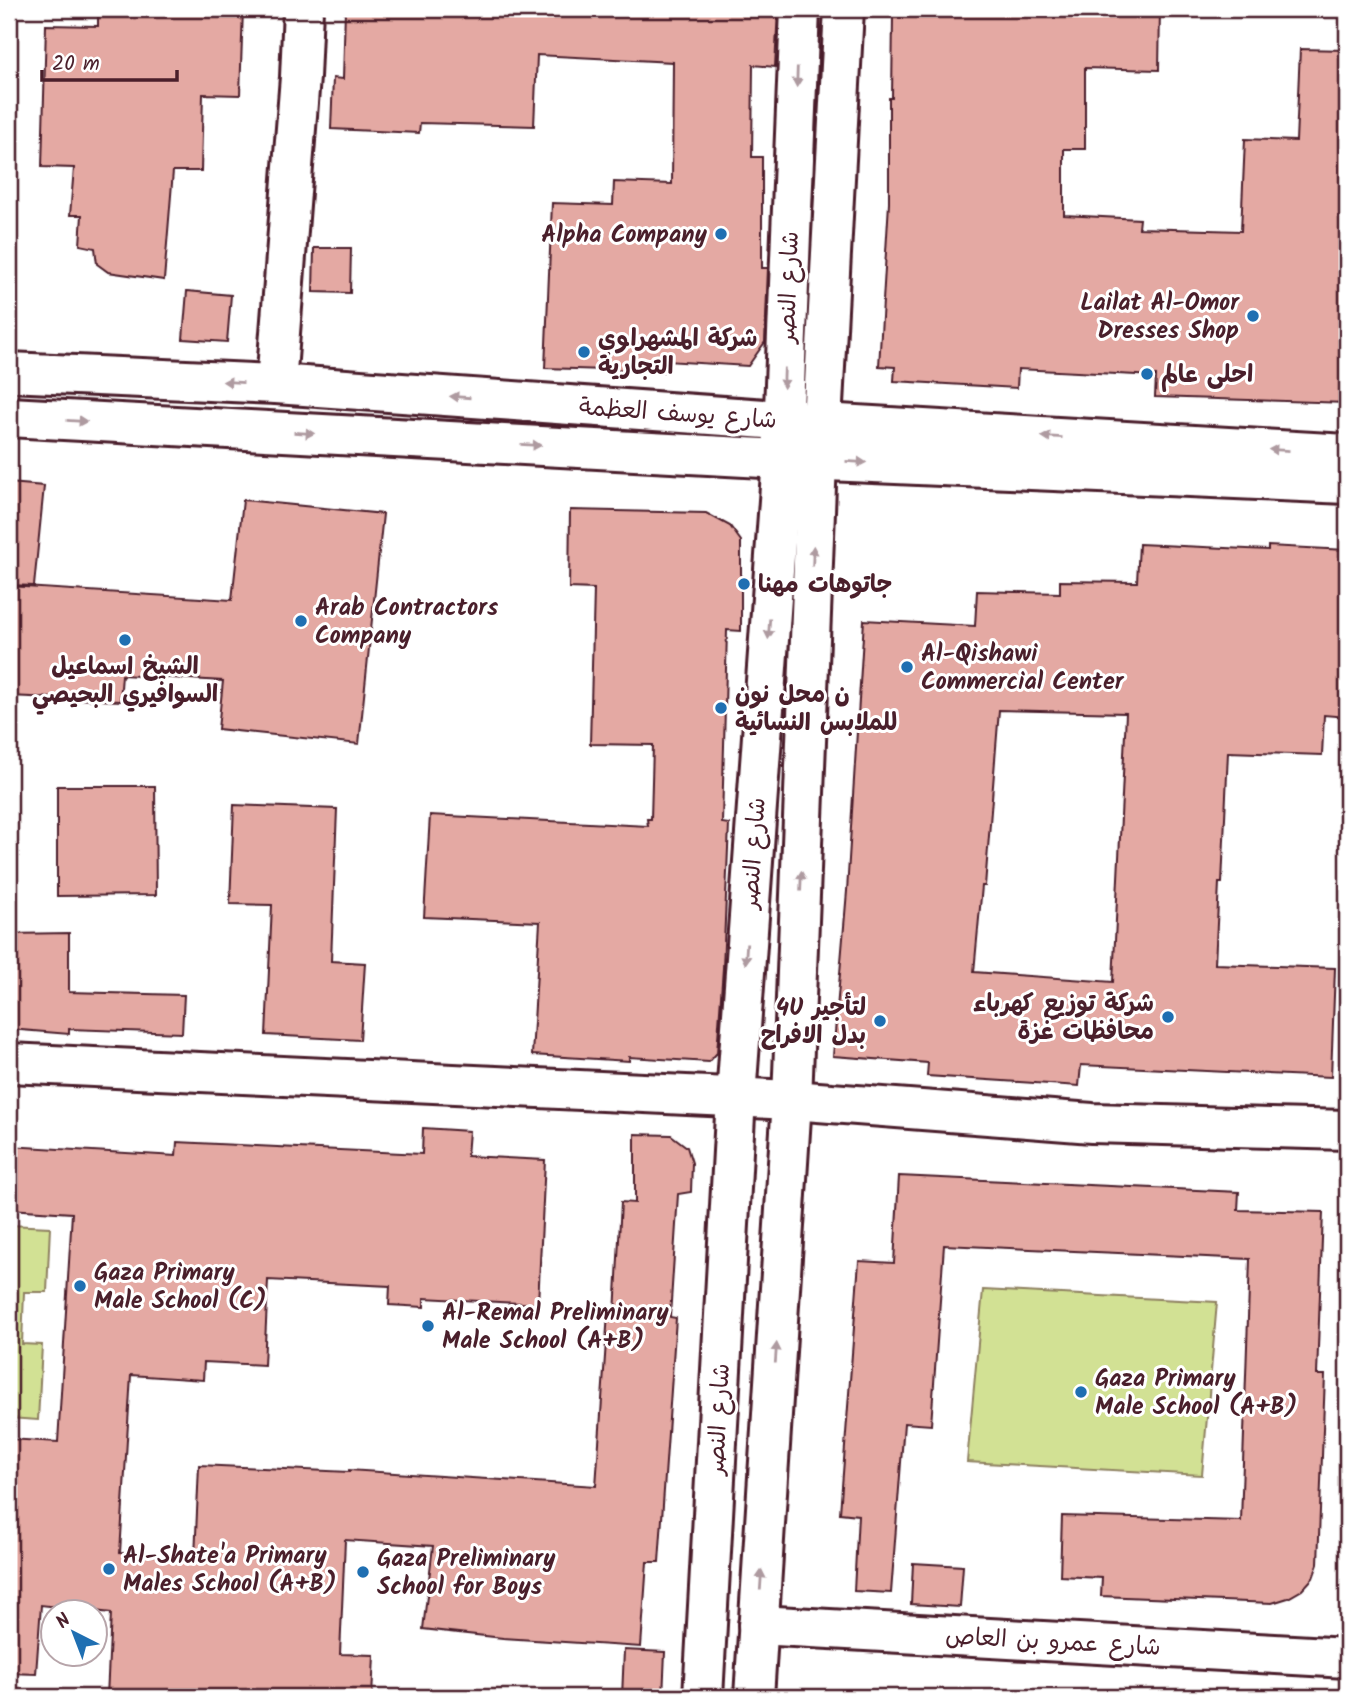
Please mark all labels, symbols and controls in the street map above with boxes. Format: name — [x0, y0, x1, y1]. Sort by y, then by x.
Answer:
scale bar — [42, 38, 177, 82]
text: 20 m — [52, 48, 100, 81]
one-way arrow — [792, 66, 803, 88]
place label: Alpha Company — [541, 216, 708, 255]
marker: Alpha Company — [713, 226, 729, 242]
street label: شارع النصر — [768, 231, 811, 345]
place label: Lailat Al-Omor Dresses Shop — [1080, 284, 1240, 351]
marker: Lailat Al-Omor Dresses Shop — [1245, 308, 1261, 324]
place label: شركة المشهراوي التجارية — [598, 320, 757, 387]
marker: شركة المشهراوي التجارية — [576, 344, 592, 360]
place label: احلى عالم — [1161, 356, 1253, 395]
marker: احلى عالم — [1139, 366, 1155, 382]
one-way arrow — [779, 367, 790, 389]
one-way arrow — [222, 376, 244, 387]
street label: شارع يوسف العظمة — [578, 388, 778, 441]
one-way arrow — [449, 391, 471, 402]
one-way arrow — [66, 415, 88, 426]
one-way arrow — [293, 428, 315, 439]
one-way arrow — [1041, 431, 1063, 442]
one-way arrow — [520, 440, 542, 451]
one-way arrow — [1268, 444, 1290, 455]
one-way arrow — [846, 457, 868, 468]
one-way arrow — [808, 545, 819, 567]
place label: جاتوهات مهنا — [758, 566, 892, 605]
marker: جاتوهات مهنا — [736, 576, 752, 592]
place label: Arab Contractors Company — [315, 589, 498, 656]
marker: Arab Contractors Company — [293, 613, 309, 629]
one-way arrow — [764, 618, 775, 640]
marker: الشيخ اسماعيل السوافيري البحيصي — [117, 632, 133, 648]
place label: Al-Qishawi Commercial Center — [921, 635, 1125, 702]
place label: الشيخ اسماعيل السوافيري البحيصي — [32, 648, 218, 715]
marker: Al-Qishawi Commercial Center — [899, 659, 915, 675]
place label: ن محل نون للملابس النسائية — [735, 676, 897, 743]
marker: ن محل نون للملابس النسائية — [713, 700, 729, 716]
street label: شارع النصر — [731, 796, 778, 912]
one-way arrow — [795, 870, 806, 892]
one-way arrow — [740, 943, 751, 965]
place label: شركة توزيع كهرباء محافظات غزة — [973, 985, 1154, 1052]
place label: 4U لتأجير بدل الافراح — [760, 989, 866, 1056]
marker: شركة توزيع كهرباء محافظات غزة — [1160, 1009, 1176, 1025]
marker: 4U لتأجير بدل الافراح — [872, 1013, 888, 1029]
place label: Gaza Primary Male School (C) — [94, 1254, 267, 1321]
marker: Gaza Primary Male School (C) — [72, 1278, 88, 1294]
place label: Al-Remal Preliminary Male School (A+B) — [442, 1294, 669, 1361]
marker: Al-Remal Preliminary Male School (A+B) — [420, 1318, 436, 1334]
one-way arrow — [770, 1342, 781, 1364]
place label: Gaza Primary Male School (A+B) — [1095, 1360, 1297, 1427]
street label: شارع النصر — [697, 1362, 742, 1478]
marker: Gaza Primary Male School (A+B) — [1073, 1384, 1089, 1400]
place label: Al-Shate'a Primary Males School (A+B) — [123, 1537, 337, 1604]
place label: Gaza Preliminary School for Boys — [377, 1540, 556, 1607]
marker: Al-Shate'a Primary Males School (A+B) — [101, 1561, 117, 1577]
marker: Gaza Preliminary School for Boys — [355, 1564, 371, 1580]
one-way arrow — [756, 1569, 767, 1591]
north arrow — [38, 1598, 108, 1668]
text: N — [49, 1607, 78, 1637]
street label: شارع عمرو بن العاص — [944, 1617, 1162, 1668]

